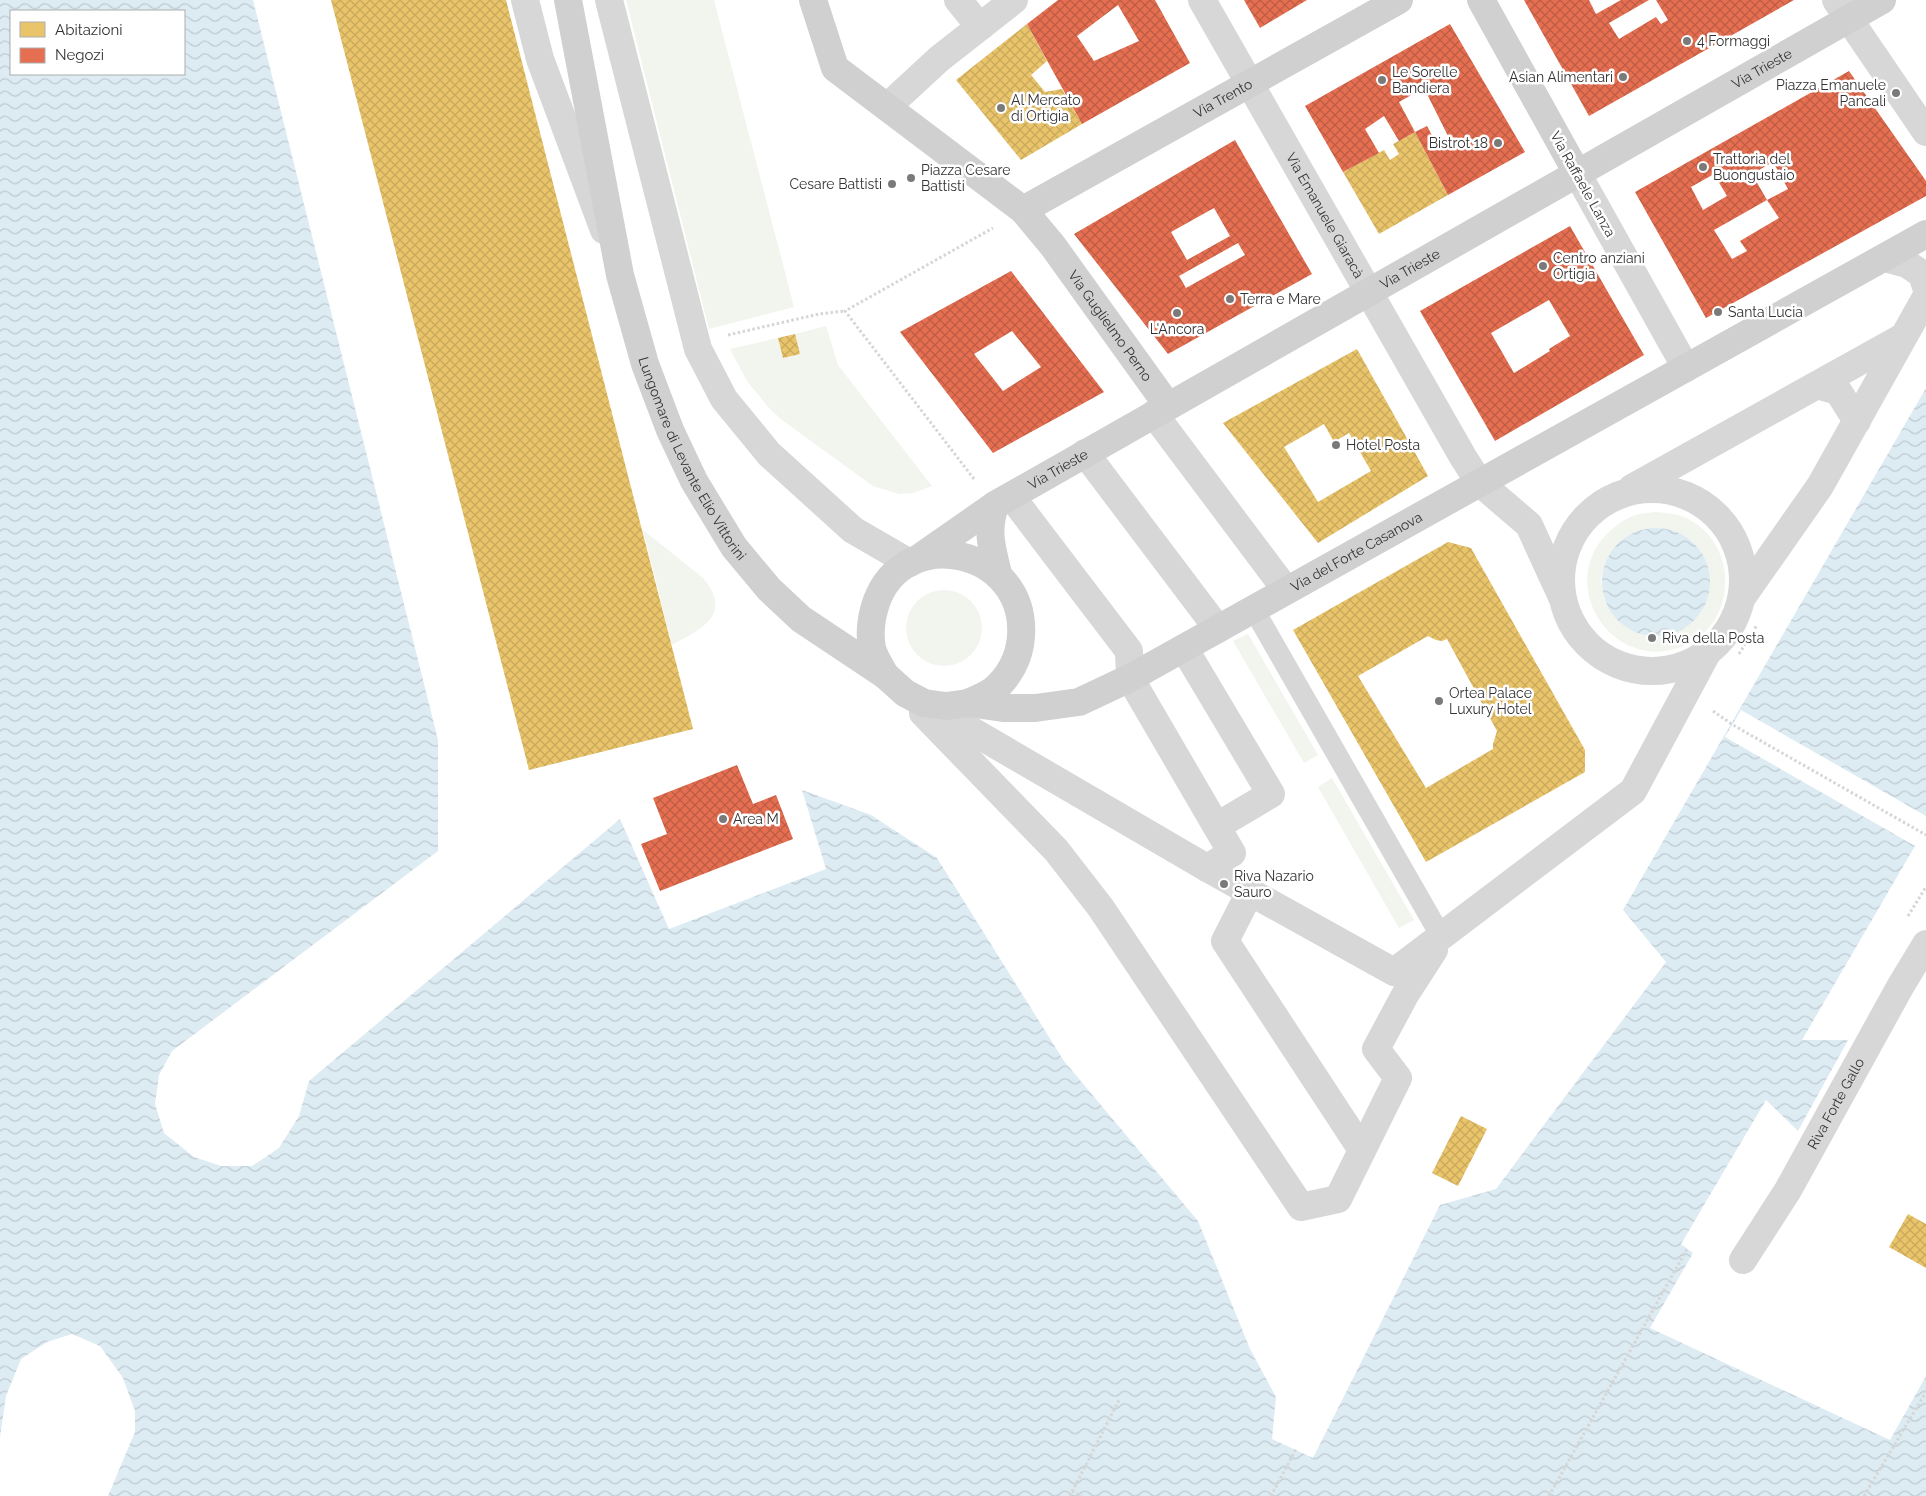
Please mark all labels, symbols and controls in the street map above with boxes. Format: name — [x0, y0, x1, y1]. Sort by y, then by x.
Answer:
legend — [10, 10, 185, 75]
text: Abitazioni — [55, 21, 122, 39]
place label: 4 Formaggi — [1697, 33, 1770, 49]
marker: 4 Formaggi — [1681, 35, 1693, 47]
street label: Via Trieste — [1729, 45, 1795, 92]
text: Negozi — [55, 46, 104, 64]
place label: Le Sorelle Bandiera — [1392, 64, 1457, 96]
place label: Asian Alimentari — [1509, 69, 1613, 85]
marker: Asian Alimentari — [1617, 71, 1629, 83]
marker: Le Sorelle Bandiera — [1376, 74, 1388, 86]
street label: Via Trento — [1191, 76, 1255, 121]
place label: Piazza Emanuele Pancali — [1776, 77, 1886, 109]
marker: Piazza Emanuele Pancali — [1890, 87, 1902, 99]
place label: Al Mercato di Ortigia — [1011, 92, 1081, 124]
marker: Al Mercato di Ortigia — [995, 102, 1007, 114]
street label: Via Raffaele Lanza — [1547, 128, 1619, 240]
place label: Bistrot 18 — [1429, 135, 1488, 151]
marker: Bistrot 18 — [1492, 137, 1504, 149]
street label: Via Emanuele Giaracà — [1283, 150, 1367, 281]
place label: Trattoria del Buongustaio — [1713, 151, 1795, 183]
marker: Trattoria del Buongustaio — [1697, 161, 1709, 173]
place label: Piazza Cesare Battisti — [921, 162, 1011, 194]
marker: Piazza Cesare Battisti — [905, 172, 917, 184]
place label: Cesare Battisti — [789, 176, 882, 192]
marker: Cesare Battisti — [886, 178, 898, 190]
street label: Via Trieste — [1377, 245, 1443, 292]
place label: Centro anziani Ortigia — [1553, 250, 1645, 282]
marker: Centro anziani Ortigia — [1537, 260, 1549, 272]
street label: Via Guglielmo Perno — [1065, 267, 1156, 384]
place label: Terra e Mare — [1240, 291, 1321, 307]
marker: Terra e Mare — [1224, 293, 1236, 305]
place label: Santa Lucia — [1728, 304, 1803, 320]
marker: Santa Lucia — [1712, 306, 1724, 318]
marker: L'Ancora — [1171, 307, 1183, 319]
place label: L'Ancora — [1150, 321, 1204, 337]
street label: Lungomare di Levante Elio Vittorini — [635, 355, 749, 563]
place label: Hotel Posta — [1346, 437, 1420, 453]
marker: Hotel Posta — [1330, 439, 1342, 451]
street label: Via Trieste — [1025, 446, 1091, 493]
street label: Via del Forte Casanova — [1288, 509, 1425, 595]
place label: Riva della Posta — [1662, 630, 1764, 646]
marker: Riva della Posta — [1646, 632, 1658, 644]
place label: Ortea Palace Luxury Hotel — [1449, 685, 1532, 717]
marker: Ortea Palace Luxury Hotel — [1433, 695, 1445, 707]
place label: Area M — [733, 811, 779, 827]
marker: Area M — [717, 813, 729, 825]
place label: Riva Nazario Sauro — [1234, 868, 1314, 900]
marker: Riva Nazario Sauro — [1218, 878, 1230, 890]
street label: Riva Forte Gallo — [1804, 1055, 1867, 1152]

